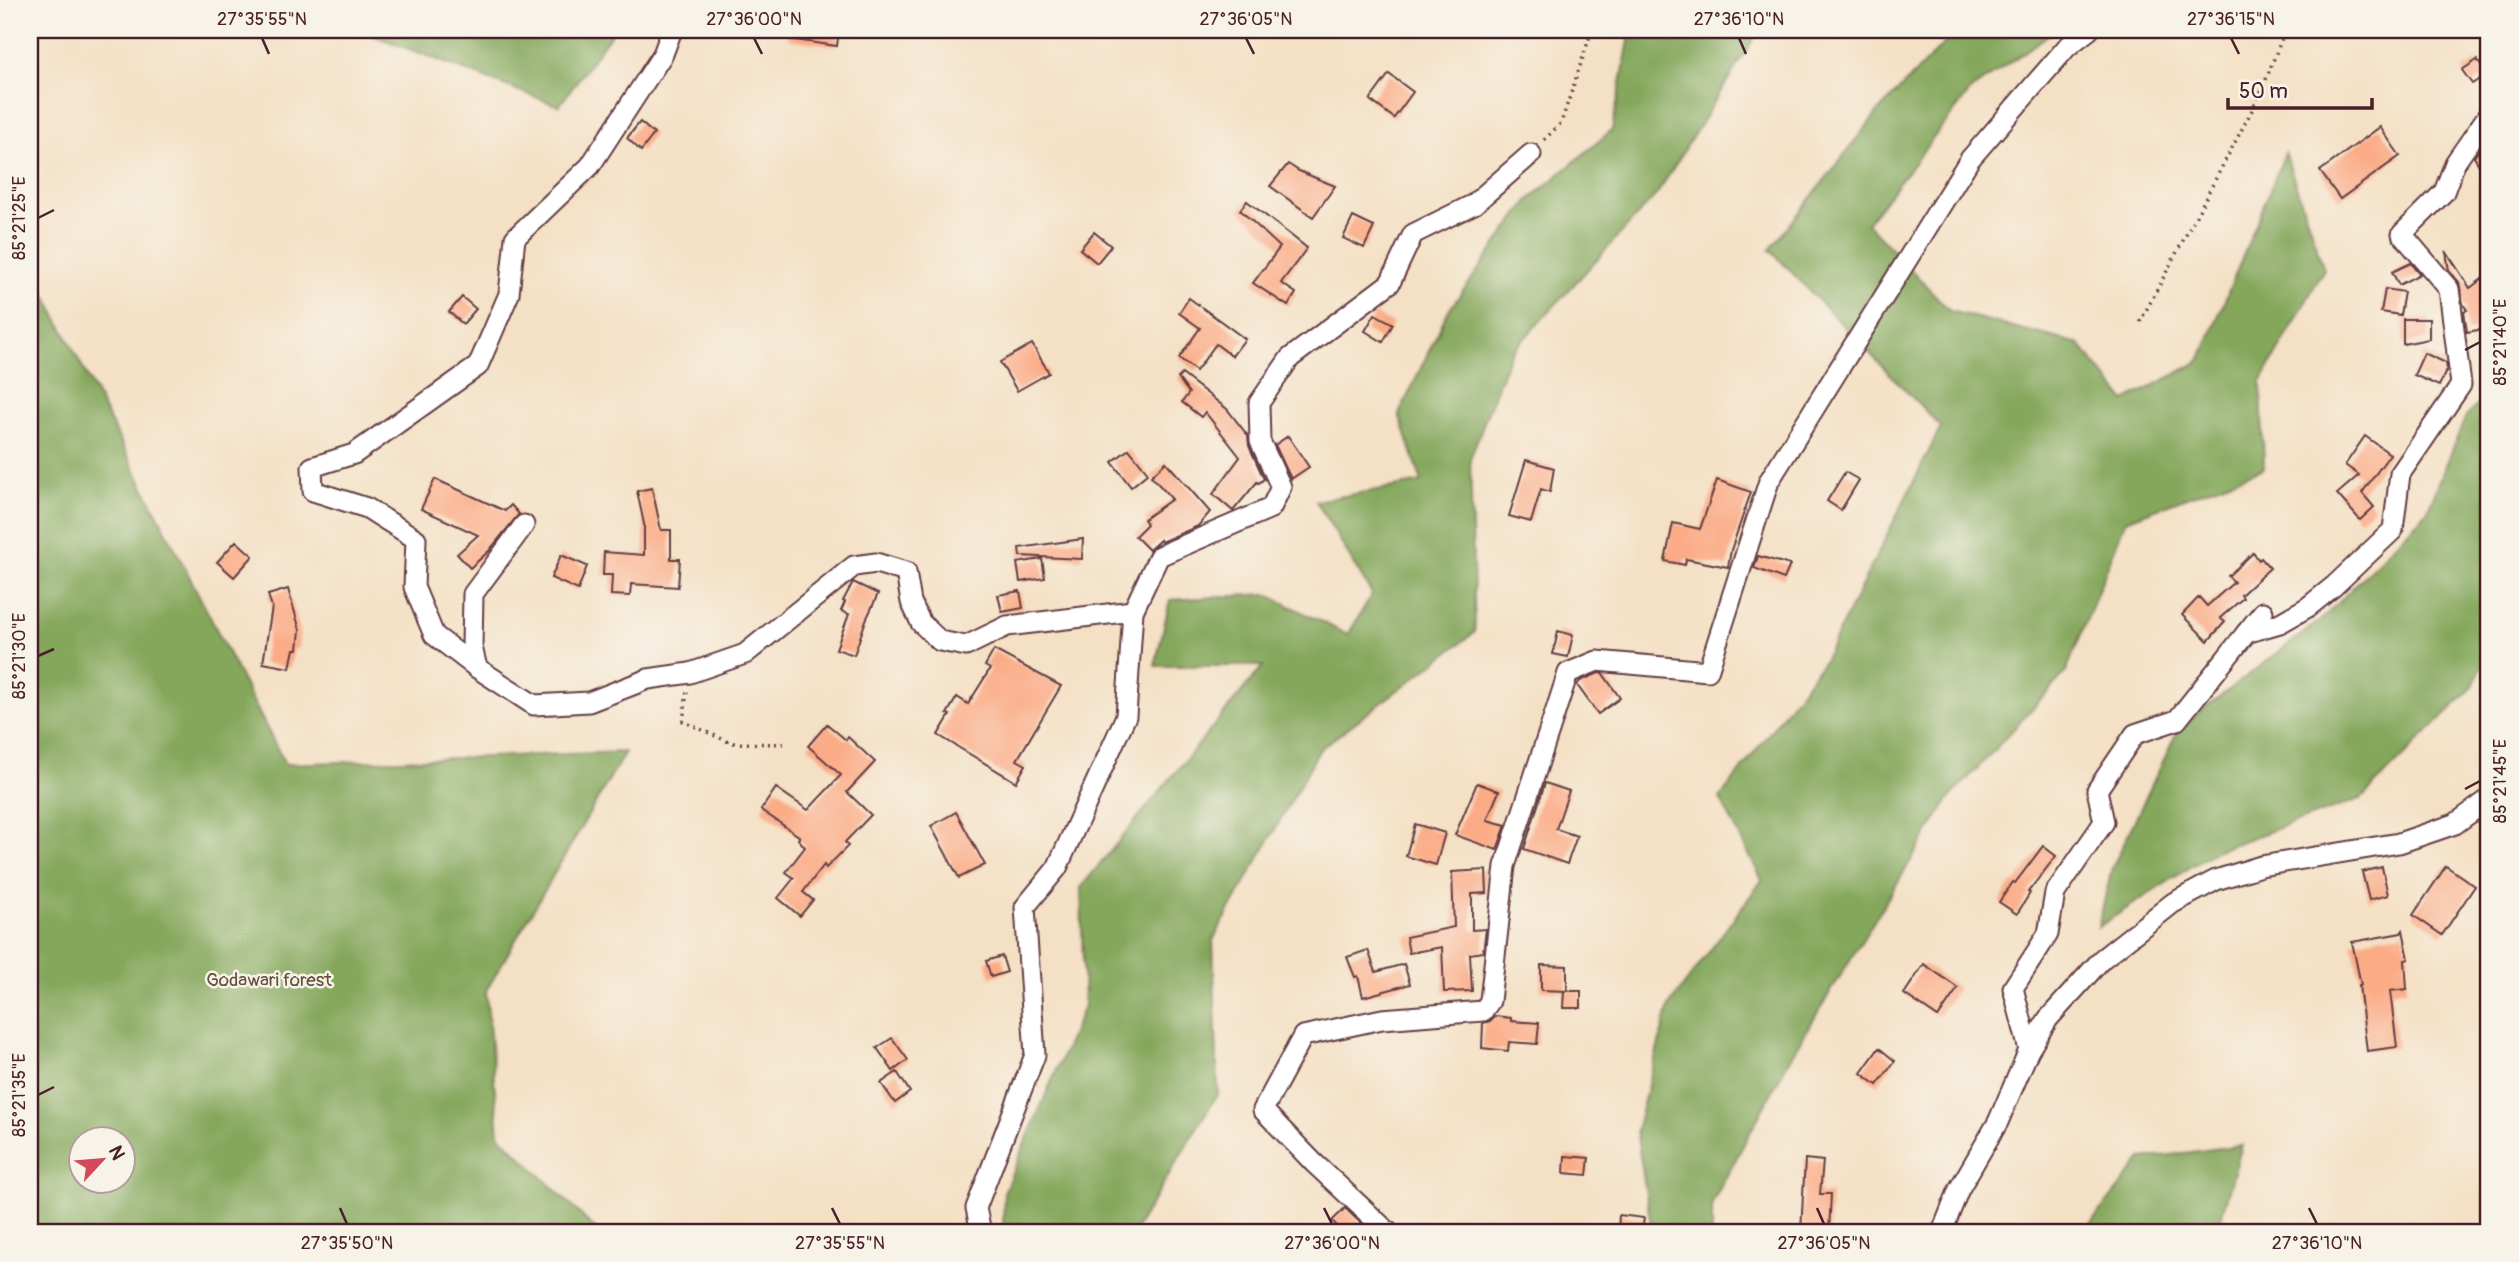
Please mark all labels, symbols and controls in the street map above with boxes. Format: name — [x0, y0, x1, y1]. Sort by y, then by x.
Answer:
text: 27°35'55"N — [217, 8, 307, 31]
text: 27°36'00"N — [706, 8, 802, 31]
text: 27°36'05"N — [1199, 8, 1293, 31]
text: 27°36'10"N — [1694, 8, 1784, 31]
text: 27°36'15"N — [2187, 8, 2275, 31]
scale bar — [2228, 66, 2372, 110]
text: 50 m — [2239, 78, 2288, 105]
text: 85°21'25"E — [8, 176, 31, 260]
text: 85°21'40"E — [2489, 299, 2512, 385]
text: 85°21'30"E — [8, 613, 31, 699]
text: 85°21'45"E — [2489, 739, 2512, 823]
park label: Godawari forest — [206, 968, 332, 992]
text: 85°21'35"E — [8, 1053, 31, 1137]
north arrow — [66, 1126, 136, 1196]
text: N — [103, 1142, 130, 1164]
text: 27°35'50"N — [301, 1232, 393, 1255]
text: 27°35'55"N — [795, 1232, 885, 1255]
text: 27°36'00"N — [1284, 1232, 1380, 1255]
text: 27°36'05"N — [1777, 1232, 1871, 1255]
text: 27°36'10"N — [2272, 1232, 2362, 1255]

